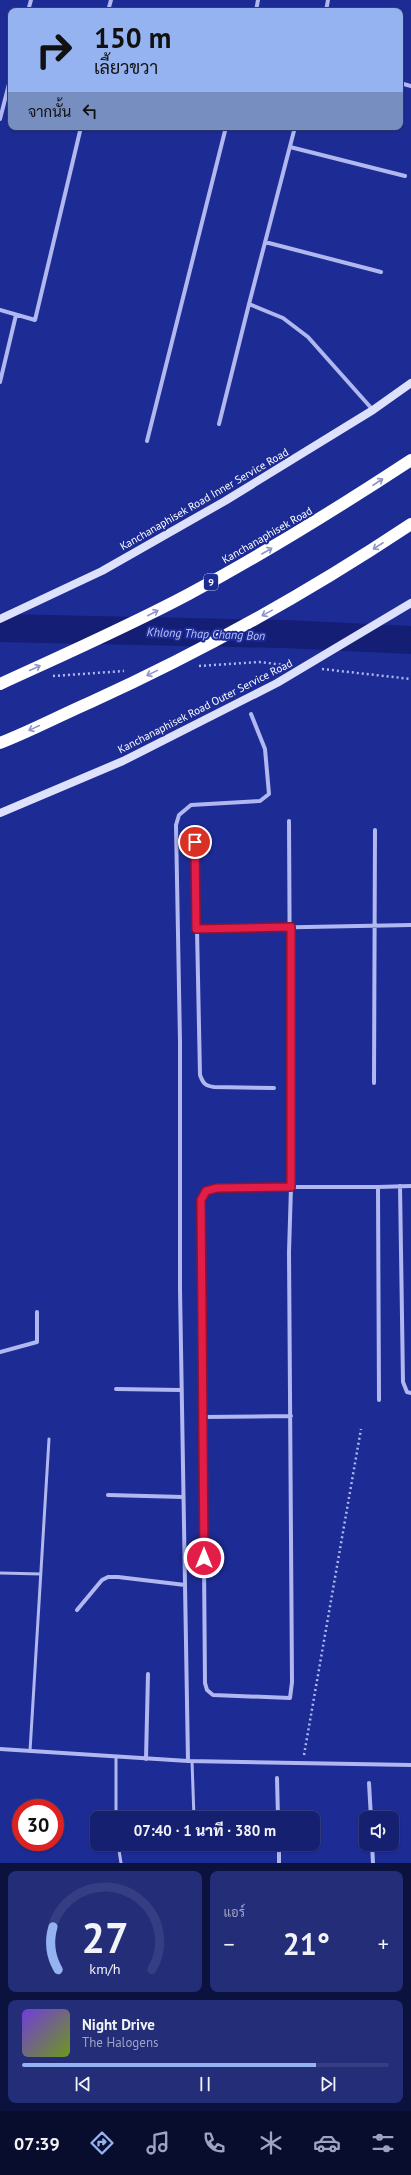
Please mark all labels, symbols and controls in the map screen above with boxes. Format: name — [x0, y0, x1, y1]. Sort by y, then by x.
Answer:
text: 150 m — [94, 19, 171, 56]
icon: right — [28, 24, 80, 76]
text: เลี้ยวขวา — [94, 56, 158, 79]
icon: left — [79, 100, 101, 122]
text: จากนั้น — [28, 102, 71, 121]
street label: Kanchanaphisek Road Inner Service Road — [117, 445, 291, 553]
one-way arrow — [372, 478, 383, 486]
street label: Kanchanaphisek Road — [219, 504, 315, 566]
one-way arrow — [372, 542, 384, 550]
one-way arrow — [261, 546, 273, 554]
road number: 9 — [204, 574, 218, 590]
one-way arrow — [147, 608, 159, 616]
one-way arrow — [261, 609, 273, 617]
water label: Khlong Thap Chang Bon — [146, 624, 266, 643]
street label: Kanchanaphisek Road Outer Service Road — [115, 656, 295, 756]
one-way arrow — [29, 664, 41, 671]
one-way arrow — [146, 670, 158, 678]
one-way arrow — [28, 724, 40, 732]
pin — [178, 825, 212, 859]
icon: arrive — [184, 831, 206, 853]
position arrow — [183, 1537, 225, 1579]
speed limit sign: 30 — [12, 1799, 64, 1851]
map controls — [359, 1811, 399, 1851]
button: sound — [359, 1811, 399, 1851]
text: 07:40 · 1 นาที · 380 m — [134, 1821, 276, 1840]
text: แอร์ — [224, 1904, 245, 1921]
text: 27 — [81, 1910, 128, 1963]
text: 21° — [283, 1924, 330, 1963]
text: − — [224, 1930, 235, 1958]
text: + — [378, 1930, 389, 1958]
text: km/h — [89, 1958, 120, 1977]
text: Night Drive — [82, 2015, 155, 2034]
text: The Halogens — [82, 2034, 159, 2051]
icon: previous — [72, 2073, 94, 2095]
icon: pause — [194, 2073, 216, 2095]
icon: next — [317, 2073, 339, 2095]
icon: directions — [88, 2129, 116, 2157]
icon: music — [144, 2129, 172, 2157]
icon: phone — [200, 2129, 228, 2157]
icon: climate — [257, 2129, 285, 2157]
icon: car — [313, 2129, 341, 2157]
icon: filters — [369, 2129, 397, 2157]
text: 07:39 — [14, 2132, 60, 2155]

